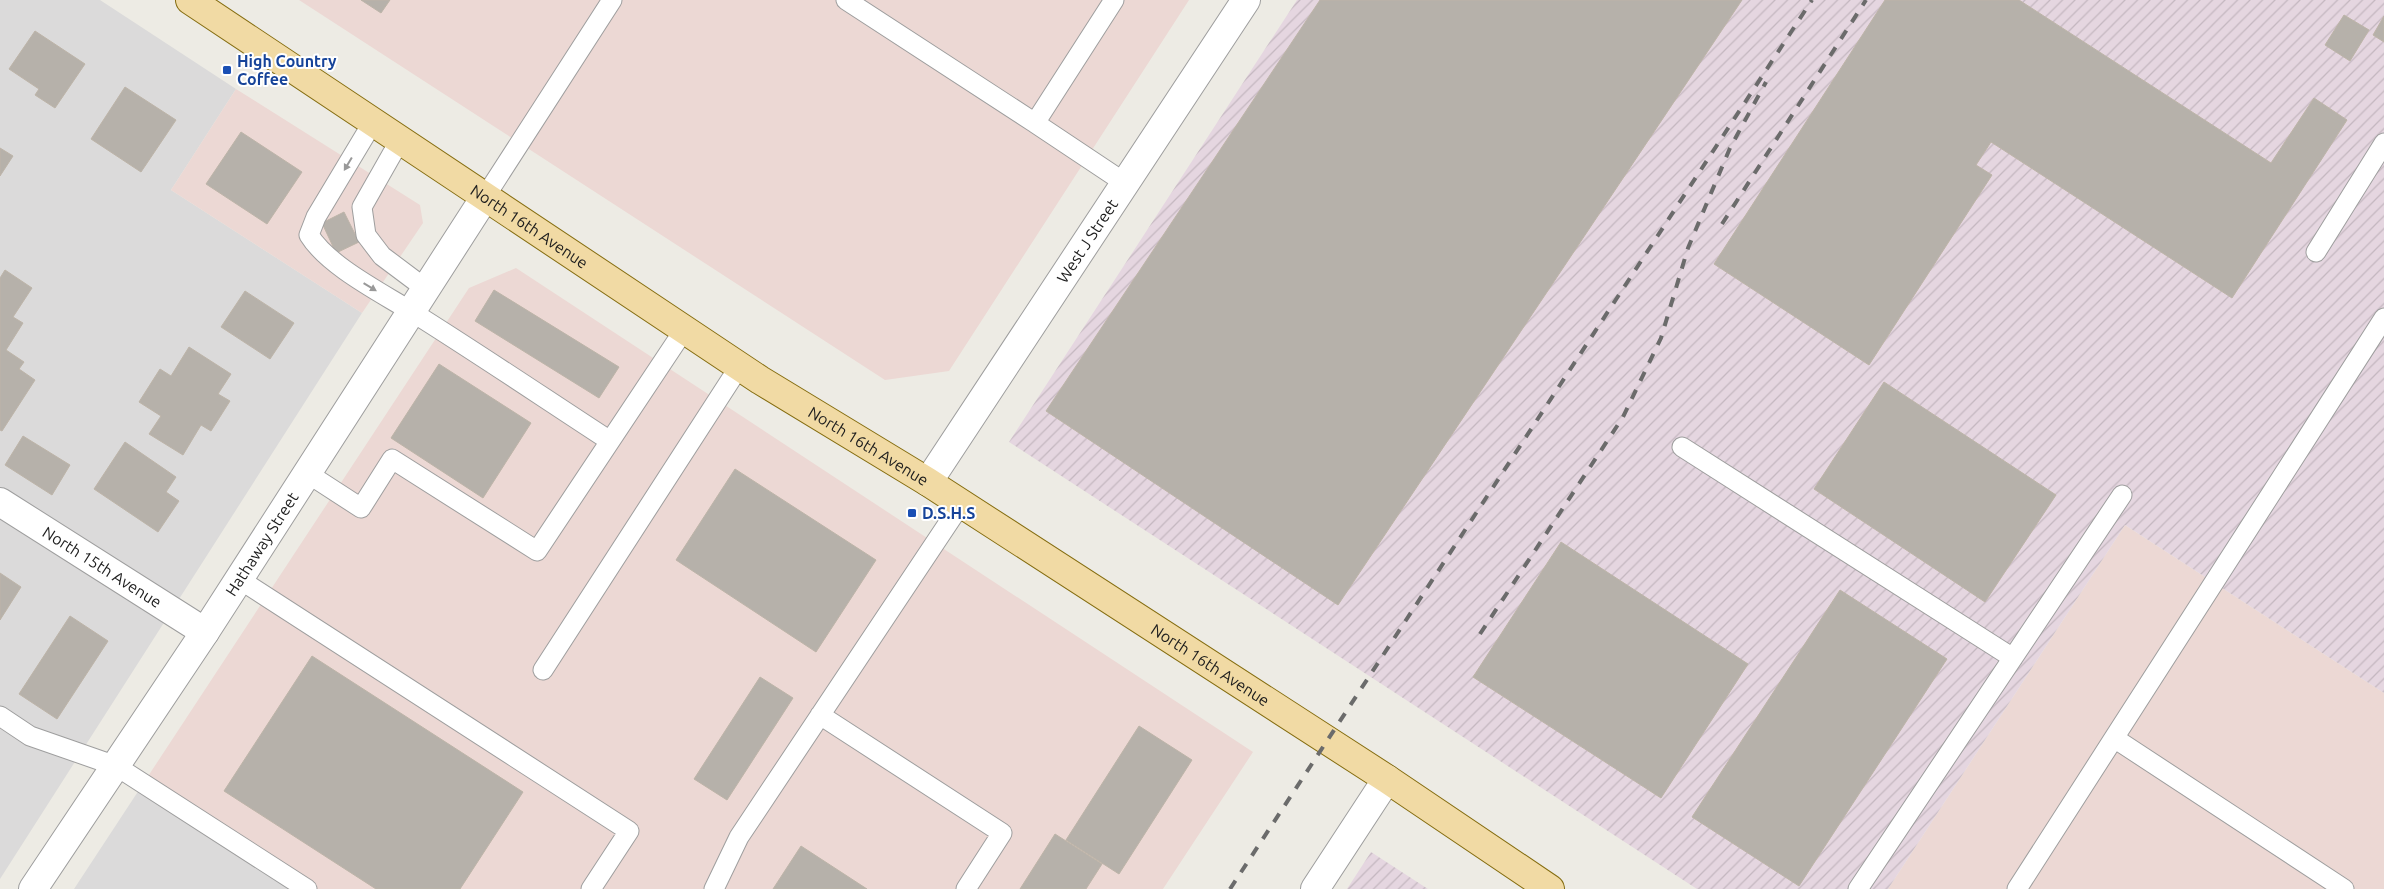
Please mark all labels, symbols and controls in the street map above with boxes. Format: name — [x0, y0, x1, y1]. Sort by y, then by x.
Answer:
place label: High Country Coffee — [237, 52, 337, 88]
marker: High Country Coffee — [221, 64, 233, 76]
one-way arrow — [343, 157, 352, 170]
street label: North 16th Avenue — [467, 181, 592, 272]
street label: West J Street — [1053, 195, 1122, 286]
one-way arrow — [364, 283, 377, 292]
street label: North 16th Avenue — [805, 403, 932, 489]
street label: Hathaway Street — [222, 488, 302, 599]
place label: D.S.H.S — [922, 504, 975, 522]
marker: D.S.H.S — [906, 507, 918, 519]
street label: North 15th Avenue — [39, 522, 165, 611]
street label: North 16th Avenue — [1148, 620, 1273, 710]

